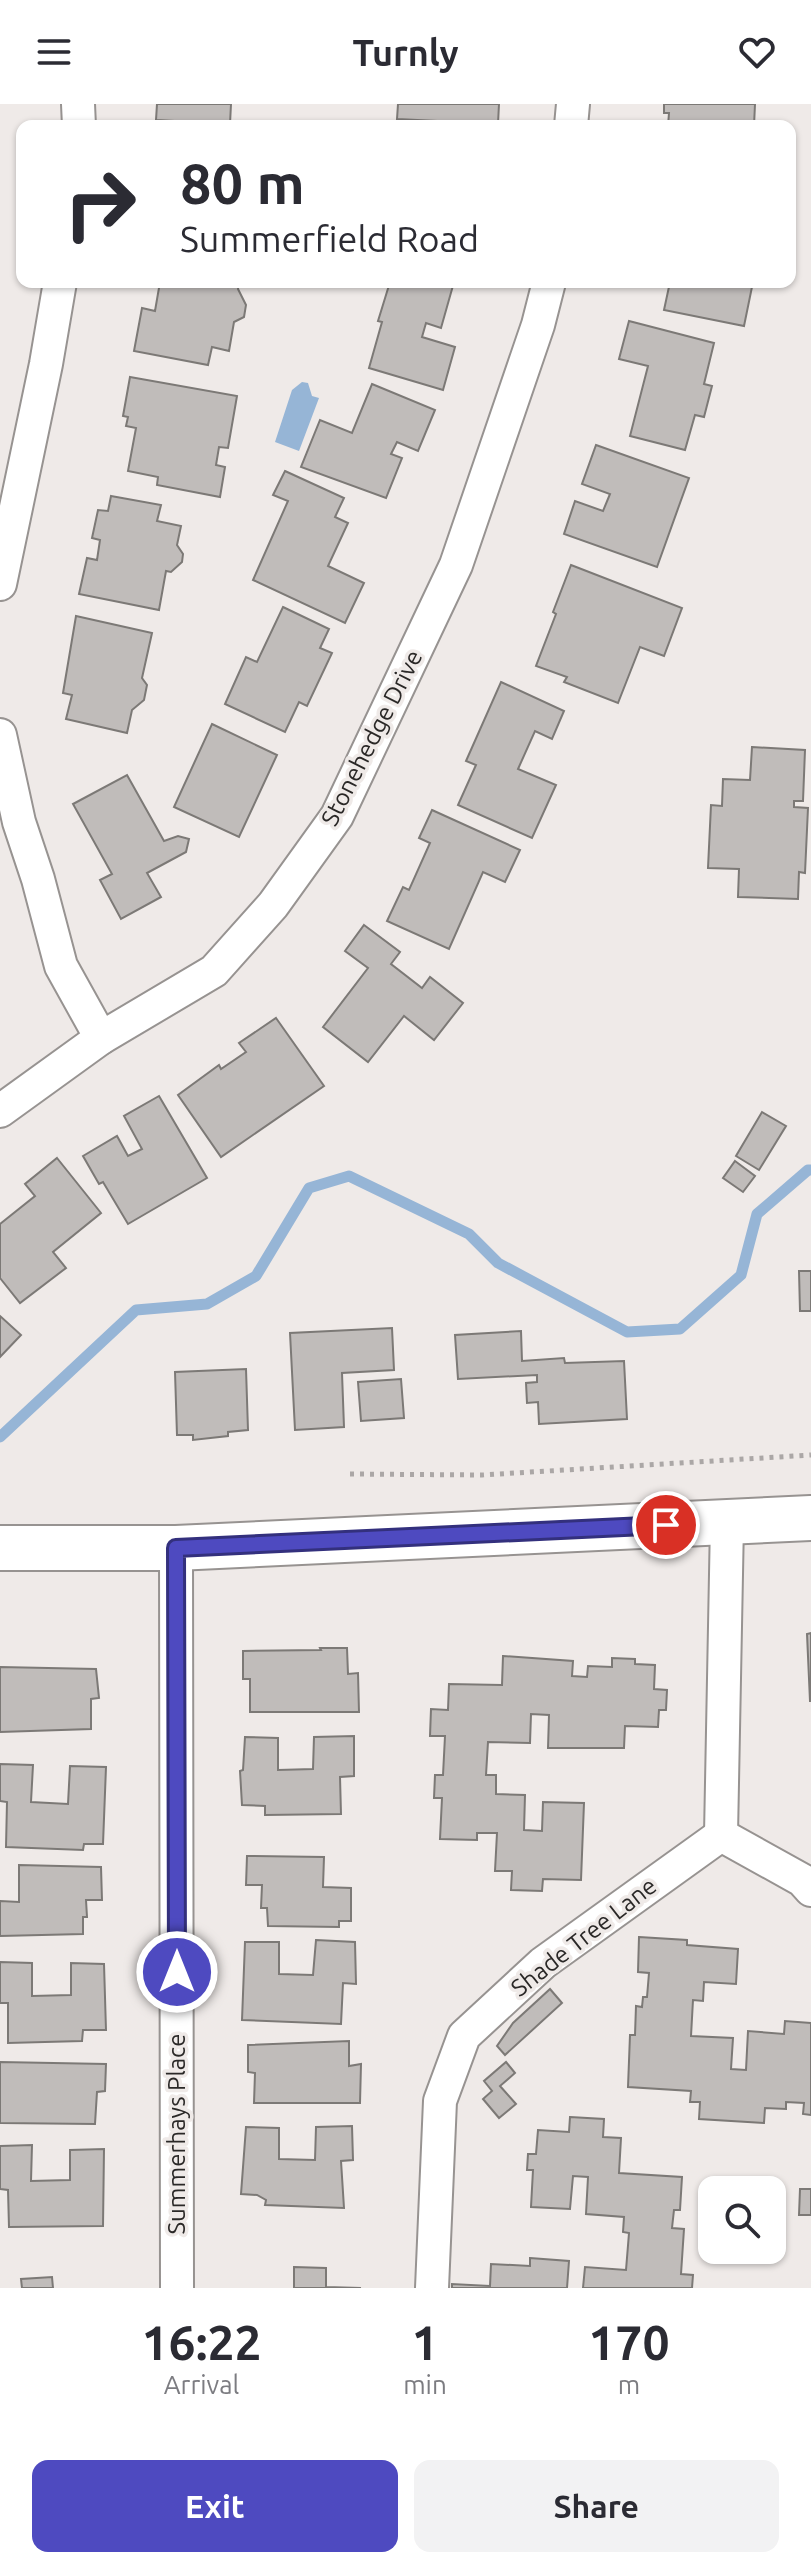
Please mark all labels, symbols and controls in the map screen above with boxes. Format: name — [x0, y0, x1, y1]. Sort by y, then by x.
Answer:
icon: menu — [32, 30, 76, 74]
icon: heart — [735, 30, 779, 74]
text: Turnly — [352, 32, 459, 73]
icon: right — [48, 152, 152, 256]
text: 80 m — [180, 152, 305, 215]
text: Summerfield Road — [180, 218, 479, 259]
street label: Stonehedge Drive — [316, 646, 427, 830]
pin — [632, 1491, 700, 1559]
icon: arrive — [644, 1503, 688, 1547]
street label: Shade Tree Lane — [506, 1872, 662, 2002]
position arrow — [135, 1930, 219, 2014]
street label: Summerhays Place — [163, 2034, 190, 2234]
map controls — [698, 2176, 786, 2264]
button: search — [698, 2176, 786, 2264]
text: 16:22 — [142, 2315, 262, 2369]
text: 1 — [411, 2315, 438, 2369]
text: 170 — [588, 2315, 669, 2369]
text: Arrival — [164, 2370, 239, 2399]
text: min — [403, 2370, 447, 2399]
text: m — [618, 2370, 640, 2399]
button: Exit — [32, 2460, 398, 2552]
button: Share — [414, 2460, 779, 2552]

